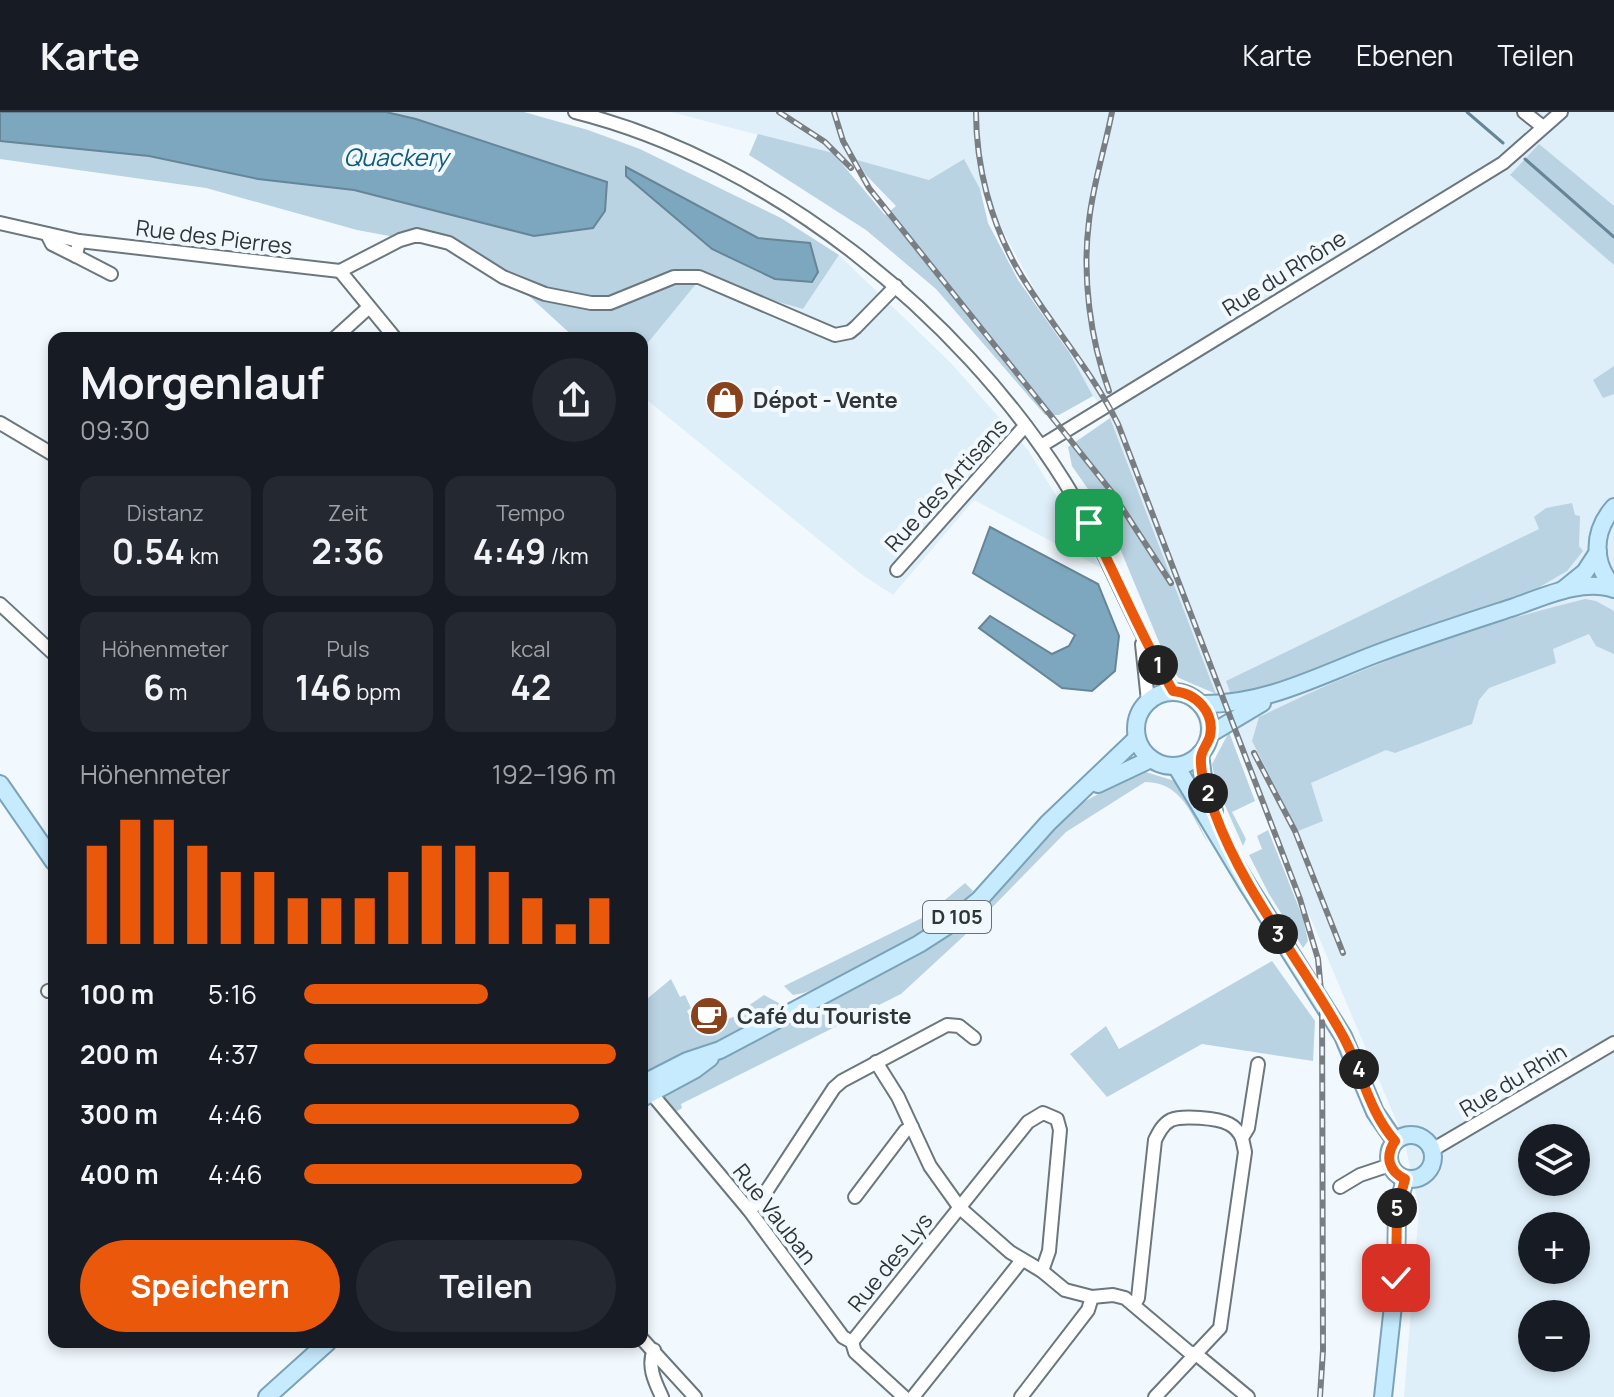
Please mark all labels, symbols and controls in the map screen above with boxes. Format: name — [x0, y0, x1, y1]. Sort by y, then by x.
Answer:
text: Karte — [40, 29, 140, 81]
text: Karte — [1243, 36, 1312, 74]
text: Ebenen — [1356, 36, 1454, 74]
text: Teilen — [1498, 36, 1574, 74]
water label: Quackery — [343, 140, 452, 173]
street label: Rue des Pierres — [134, 213, 294, 261]
street label: Rue du Rhône — [1216, 223, 1352, 323]
text: Morgenlauf — [80, 352, 324, 412]
button: share — [532, 358, 616, 442]
shop icon: Dépot - Vente — [704, 379, 746, 421]
place label: Dépot - Vente — [753, 385, 898, 415]
text: 09:30 — [80, 412, 150, 448]
street label: Rue des Artisans — [878, 412, 1014, 558]
pin — [1055, 489, 1123, 557]
text: Distanz — [127, 498, 204, 528]
text: Zeit — [328, 498, 368, 528]
text: Tempo — [496, 498, 565, 528]
icon: arrive — [1067, 501, 1111, 545]
text: 0.54 — [112, 528, 185, 574]
text: 2:36 — [312, 528, 384, 574]
text: 4:49 — [473, 528, 546, 574]
text: km — [185, 541, 219, 571]
text: /km — [546, 541, 589, 571]
text: Höhenmeter — [102, 634, 229, 664]
text: Puls — [326, 634, 370, 664]
text: kcal — [511, 634, 551, 664]
pin: 1 — [1138, 645, 1178, 685]
text: 1 — [1153, 650, 1163, 680]
text: 6 — [143, 664, 164, 710]
text: 146 — [295, 664, 352, 710]
text: 42 — [510, 664, 551, 710]
text: m — [164, 677, 187, 707]
text: bpm — [352, 677, 401, 707]
text: Höhenmeter — [80, 756, 231, 792]
text: 192–196 m — [492, 756, 616, 792]
pin: 2 — [1188, 773, 1228, 813]
text: 2 — [1201, 778, 1215, 808]
road number: D 105 — [923, 901, 991, 933]
pin: 3 — [1258, 914, 1298, 954]
text: 3 — [1272, 919, 1284, 949]
text: 100 m — [80, 976, 154, 1012]
text: 5:16 — [208, 976, 257, 1012]
cafe icon: Café du Touriste — [688, 995, 730, 1037]
place label: Café du Touriste — [737, 1001, 912, 1031]
text: 200 m — [80, 1036, 158, 1072]
text: 4:37 — [208, 1036, 259, 1072]
street label: Rue du Rhin — [1454, 1036, 1572, 1124]
pin: 4 — [1339, 1049, 1379, 1089]
text: 4 — [1352, 1054, 1366, 1084]
text: 300 m — [80, 1096, 158, 1132]
text: 4:46 — [208, 1096, 263, 1132]
map controls — [1518, 1124, 1590, 1372]
button: layers — [1518, 1124, 1590, 1196]
text: 400 m — [80, 1156, 159, 1192]
text: 4:46 — [208, 1156, 263, 1192]
street label: Rue Vauban — [726, 1157, 824, 1271]
pin: 5 — [1377, 1188, 1417, 1228]
text: 5 — [1391, 1193, 1403, 1223]
street label: Rue des Lys — [841, 1206, 939, 1318]
button: + — [1518, 1212, 1590, 1284]
button: Speichern — [80, 1240, 340, 1332]
button: Teilen — [356, 1240, 616, 1332]
pin — [1362, 1244, 1430, 1312]
icon: check — [1374, 1256, 1418, 1300]
button: − — [1518, 1300, 1590, 1372]

